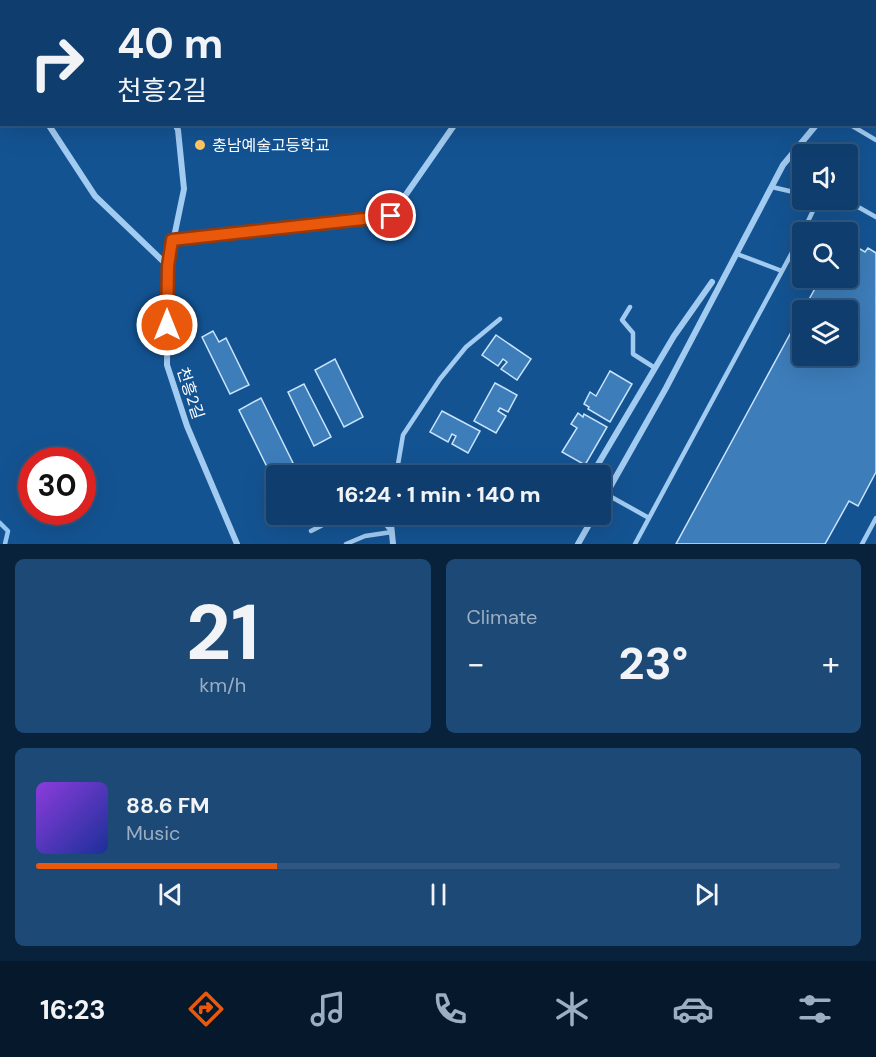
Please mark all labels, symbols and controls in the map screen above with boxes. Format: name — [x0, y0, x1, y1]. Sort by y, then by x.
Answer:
text: 40 m — [117, 16, 223, 71]
icon: right — [18, 24, 96, 102]
text: 천흥2길 — [117, 73, 207, 108]
place label: 충남예술고등학교 — [212, 135, 330, 156]
marker: 충남예술고등학교 — [193, 138, 207, 152]
map controls — [792, 144, 858, 366]
button: sound — [792, 144, 858, 210]
pin — [365, 190, 416, 241]
icon: arrive — [374, 199, 407, 232]
button: search — [792, 222, 858, 288]
position arrow — [135, 293, 199, 357]
button: layers — [792, 300, 858, 366]
street label: 천흥2길 — [172, 365, 209, 422]
speed limit sign: 30 — [18, 447, 96, 525]
text: 16:24 · 1 min · 140 m — [336, 480, 541, 509]
text: 21 — [186, 582, 259, 683]
text: Climate — [467, 604, 537, 630]
text: 23° — [618, 634, 688, 693]
text: − — [467, 642, 485, 685]
text: + — [822, 642, 840, 685]
text: km/h — [199, 672, 246, 698]
text: 88.6 FM — [126, 791, 210, 820]
text: Music — [126, 820, 181, 846]
icon: previous — [154, 878, 187, 911]
icon: pause — [422, 878, 455, 911]
icon: next — [690, 878, 723, 911]
icon: directions — [185, 988, 227, 1030]
icon: music — [307, 988, 349, 1030]
icon: phone — [429, 988, 471, 1030]
icon: climate — [551, 988, 593, 1030]
icon: car — [672, 988, 714, 1030]
icon: filters — [794, 988, 836, 1030]
text: 16:23 — [40, 992, 106, 1027]

